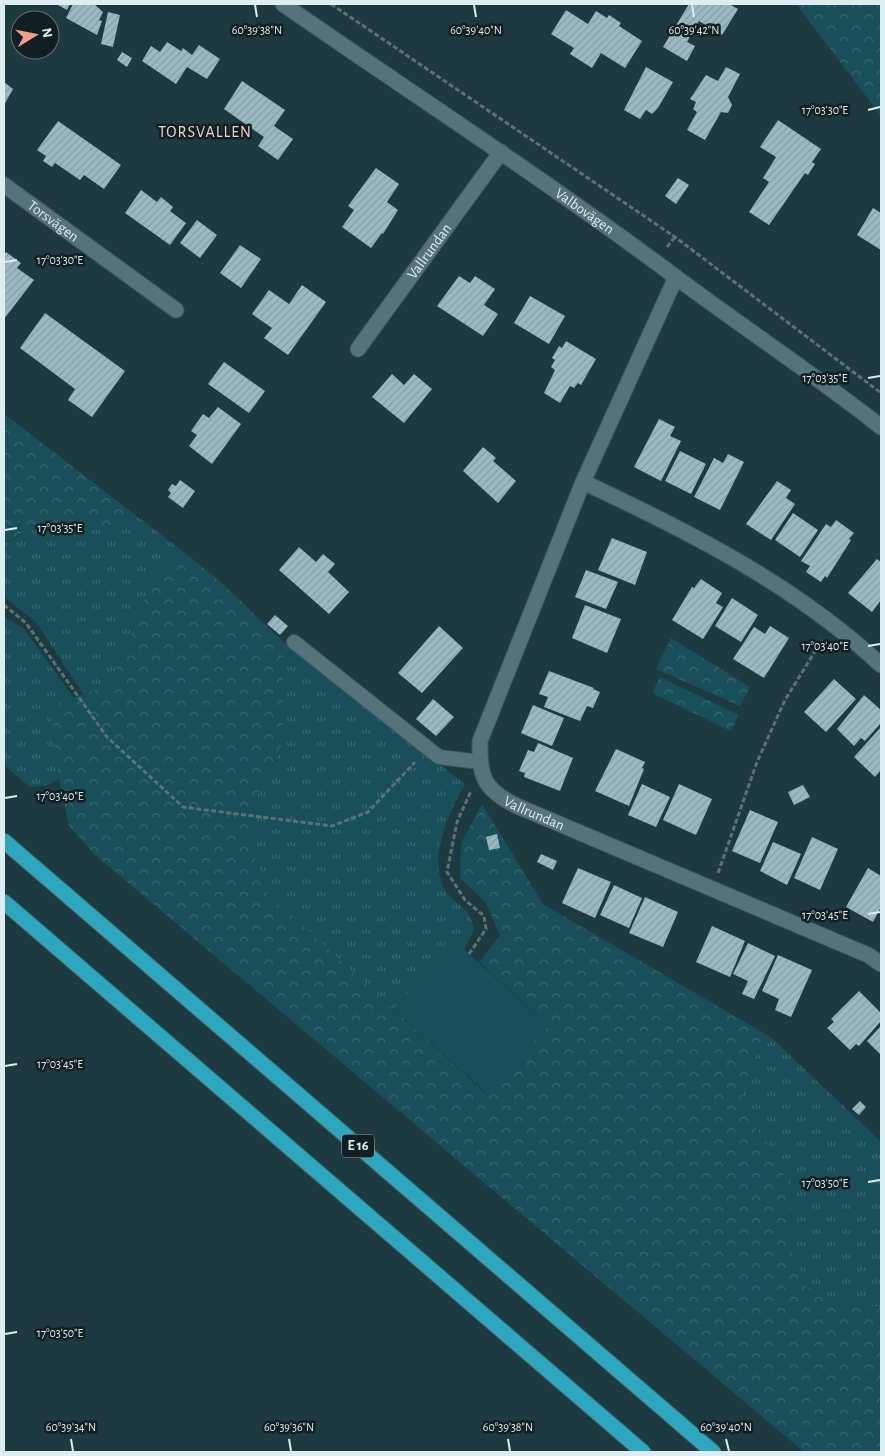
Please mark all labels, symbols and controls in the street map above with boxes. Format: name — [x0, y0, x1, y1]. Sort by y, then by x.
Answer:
north arrow — [10, 10, 60, 60]
text: 60°39'38"N — [232, 24, 282, 36]
text: 60°39'40"N — [450, 24, 502, 36]
text: 60°39'42"N — [669, 24, 719, 36]
text: N — [39, 27, 55, 39]
text: 17°03'30"E — [802, 104, 848, 116]
district label: TORSVALLEN — [158, 124, 252, 140]
street label: Valbovägen — [553, 185, 617, 237]
street label: Torsvägen — [25, 197, 82, 244]
street label: Vallrundan — [404, 221, 454, 282]
text: 17°03'30"E — [37, 254, 83, 266]
text: 17°03'35"E — [802, 372, 848, 384]
text: 17°03'35"E — [37, 522, 83, 534]
text: 17°03'40"E — [801, 640, 849, 652]
text: 17°03'40"E — [36, 790, 84, 802]
street label: Vallrundan — [501, 793, 567, 833]
text: 17°03'45"E — [802, 909, 848, 921]
text: 17°03'45"E — [37, 1058, 83, 1070]
road number: E 16 — [342, 1134, 374, 1158]
text: 17°03'50"E — [802, 1177, 848, 1189]
text: 17°03'50"E — [37, 1327, 83, 1339]
text: 60°39'34"N — [46, 1421, 96, 1433]
text: 60°39'36"N — [264, 1421, 314, 1433]
text: 60°39'38"N — [483, 1421, 533, 1433]
text: 60°39'40"N — [700, 1421, 752, 1433]

